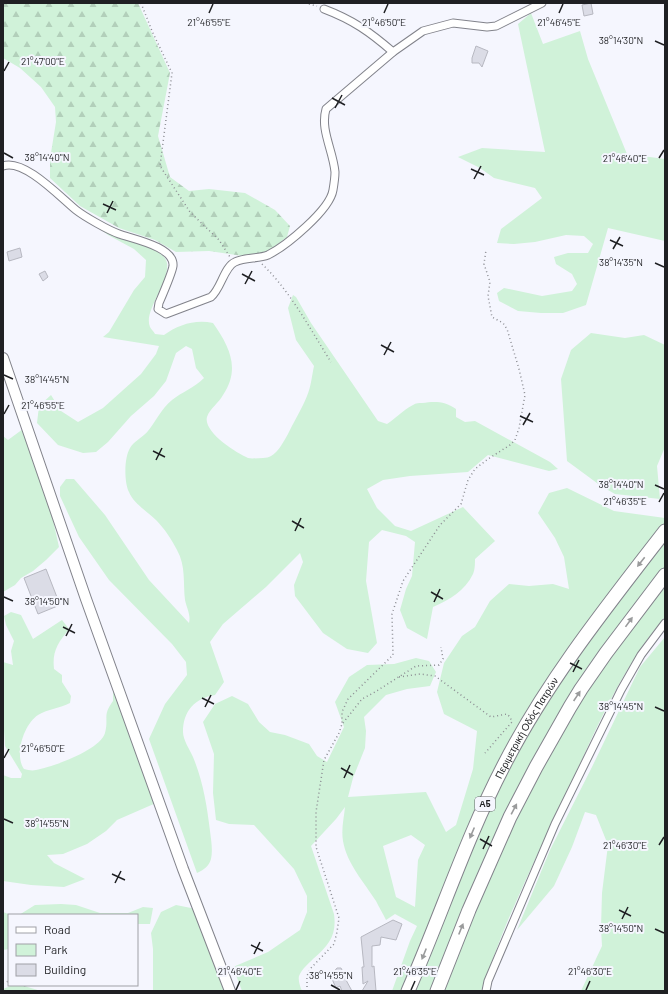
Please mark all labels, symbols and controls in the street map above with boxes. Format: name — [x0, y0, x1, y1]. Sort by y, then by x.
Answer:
text: 21°46'55"E — [187, 16, 231, 28]
text: 21°46'50"E — [362, 16, 406, 28]
text: 21°46'45"E — [537, 16, 581, 28]
text: 38°14'30"N — [599, 34, 643, 46]
text: 21°47'00"E — [21, 55, 65, 67]
text: 38°14'40"N — [25, 151, 69, 163]
text: 21°46'40"E — [603, 152, 647, 164]
text: 38°14'35"N — [599, 256, 643, 268]
text: 38°14'45"N — [25, 373, 69, 385]
text: 21°46'55"E — [21, 399, 65, 411]
text: 38°14'40"N — [599, 478, 643, 490]
text: 21°46'35"E — [603, 495, 647, 507]
one-way arrow — [637, 557, 645, 568]
text: 38°14'50"N — [25, 595, 69, 607]
one-way arrow — [625, 616, 633, 627]
street label: Περιμετρική Οδός Πατρών — [492, 675, 561, 780]
one-way arrow — [573, 691, 581, 701]
text: 38°14'45"N — [599, 700, 643, 712]
text: 21°46'50"E — [21, 742, 65, 754]
road number: Α5 — [475, 797, 495, 811]
one-way arrow — [510, 804, 517, 815]
text: 38°14'55"N — [25, 817, 69, 829]
one-way arrow — [469, 828, 475, 839]
text: 21°46'30"E — [603, 839, 647, 851]
legend — [8, 914, 138, 986]
text: Road — [44, 922, 71, 936]
one-way arrow — [459, 922, 465, 934]
text: 38°14'50"N — [599, 922, 643, 934]
text: Park — [44, 942, 68, 956]
one-way arrow — [421, 949, 427, 961]
text: Building — [44, 962, 86, 976]
text: 21°46'40"E — [218, 965, 262, 977]
text: 21°46'35"E — [393, 965, 437, 977]
text: 21°46'30"E — [568, 965, 612, 977]
text: 38°14'55"N — [309, 969, 353, 981]

